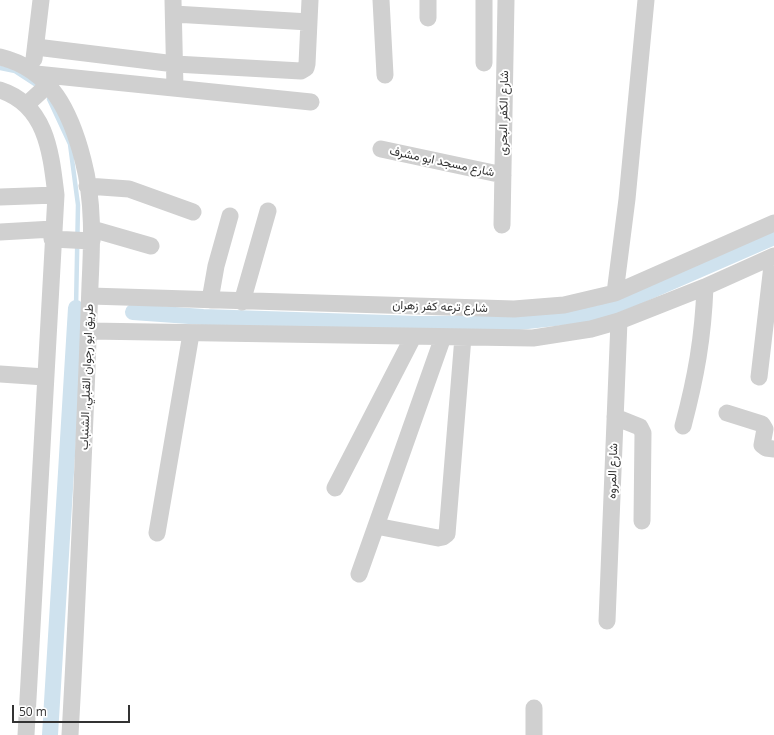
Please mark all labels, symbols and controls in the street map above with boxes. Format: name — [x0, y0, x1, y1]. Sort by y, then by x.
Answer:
street label: شارع الكفر البحرى — [496, 70, 512, 156]
street label: شارع مسجد ابو مشرف — [388, 144, 496, 180]
street label: شارع ترعه كفر زهران — [392, 298, 488, 316]
street label: طريق ابو رجوان القبلي, الشنباب — [77, 304, 97, 450]
street label: شارع المروه — [605, 443, 621, 499]
scale bar — [14, 697, 132, 723]
text: 50 m — [19, 703, 47, 720]

